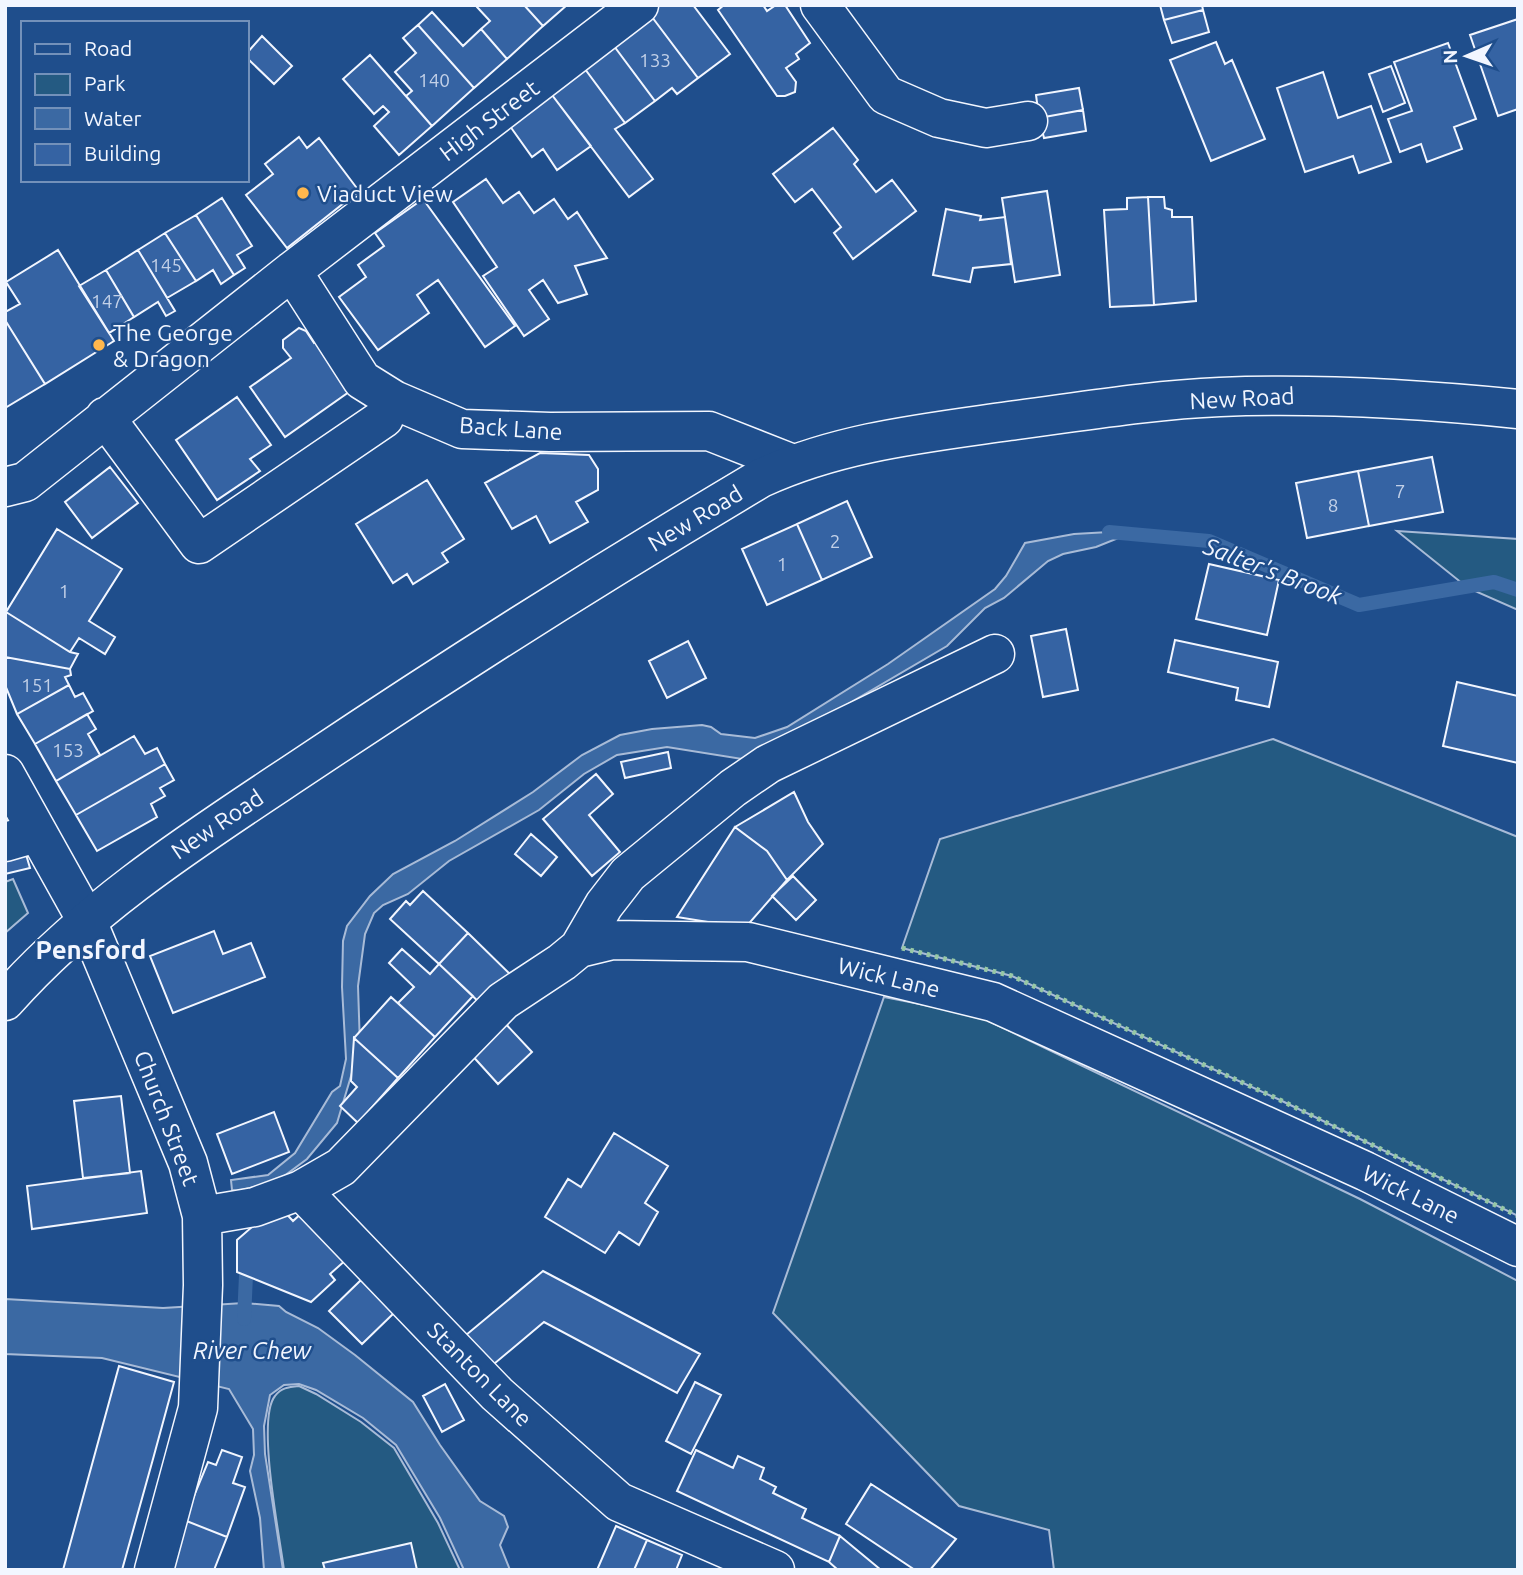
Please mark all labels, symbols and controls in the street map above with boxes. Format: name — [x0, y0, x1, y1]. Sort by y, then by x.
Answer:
legend — [21, 21, 248, 182]
north arrow — [1432, 21, 1502, 91]
text: Road — [84, 36, 132, 60]
house number: 133 — [639, 49, 671, 71]
text: N — [1439, 49, 1461, 64]
house number: 140 — [418, 69, 450, 91]
text: Park — [84, 71, 126, 95]
street label: High Street — [435, 75, 543, 165]
text: Water — [84, 106, 142, 130]
text: Building — [84, 141, 161, 165]
place label: Viaduct View — [317, 181, 453, 206]
marker: Viaduct View — [295, 185, 311, 201]
house number: 145 — [150, 254, 182, 276]
house number: 147 — [91, 290, 123, 312]
place label: The George & Dragon — [113, 320, 233, 371]
marker: The George & Dragon — [91, 337, 107, 353]
street label: New Road — [1189, 383, 1295, 413]
street label: Back Lane — [459, 412, 563, 444]
street label: New Road — [643, 480, 747, 556]
house number: 7 — [1395, 480, 1405, 502]
house number: 8 — [1328, 494, 1338, 516]
house number: 2 — [830, 530, 840, 552]
water label: Salter's Brook — [1199, 532, 1347, 610]
house number: 1 — [777, 553, 787, 575]
house number: 1 — [59, 580, 69, 602]
house number: 151 — [21, 674, 53, 696]
house number: 153 — [52, 739, 84, 761]
street label: New Road — [166, 784, 268, 864]
district label: Pensford — [36, 935, 146, 964]
street label: Wick Lane — [835, 952, 943, 1002]
street label: Church Street — [130, 1047, 204, 1189]
street label: Wick Lane — [1359, 1160, 1463, 1228]
street label: Stanton Lane — [423, 1317, 537, 1431]
water label: River Chew — [193, 1337, 312, 1364]

